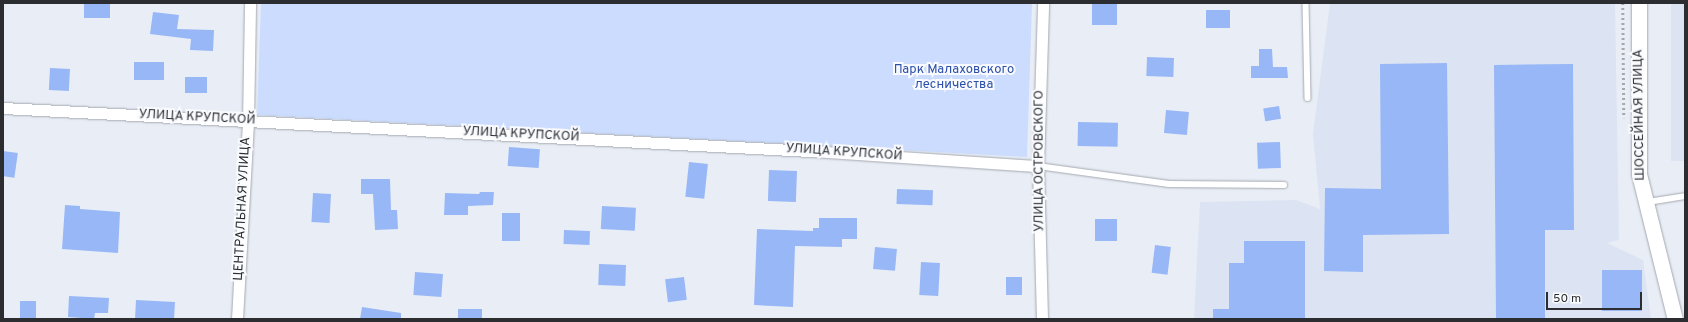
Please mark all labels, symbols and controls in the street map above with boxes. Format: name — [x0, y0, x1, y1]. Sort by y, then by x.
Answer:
street label: ШОССЕЙНАЯ УЛИЦА — [1631, 49, 1649, 181]
park label: Парк Малаховского лесничества — [894, 63, 1014, 94]
street label: УЛИЦА ОСТРОВСКОГО — [1032, 90, 1048, 232]
street label: УЛИЦА КРУПСКОЙ — [138, 107, 256, 129]
street label: УЛИЦА КРУПСКОЙ — [462, 124, 580, 146]
street label: ЦЕНТРАЛЬНАЯ УЛИЦА — [231, 137, 255, 281]
street label: УЛИЦА КРУПСКОЙ — [785, 141, 903, 165]
scale bar — [1548, 284, 1644, 310]
text: 50 m — [1553, 291, 1581, 307]

